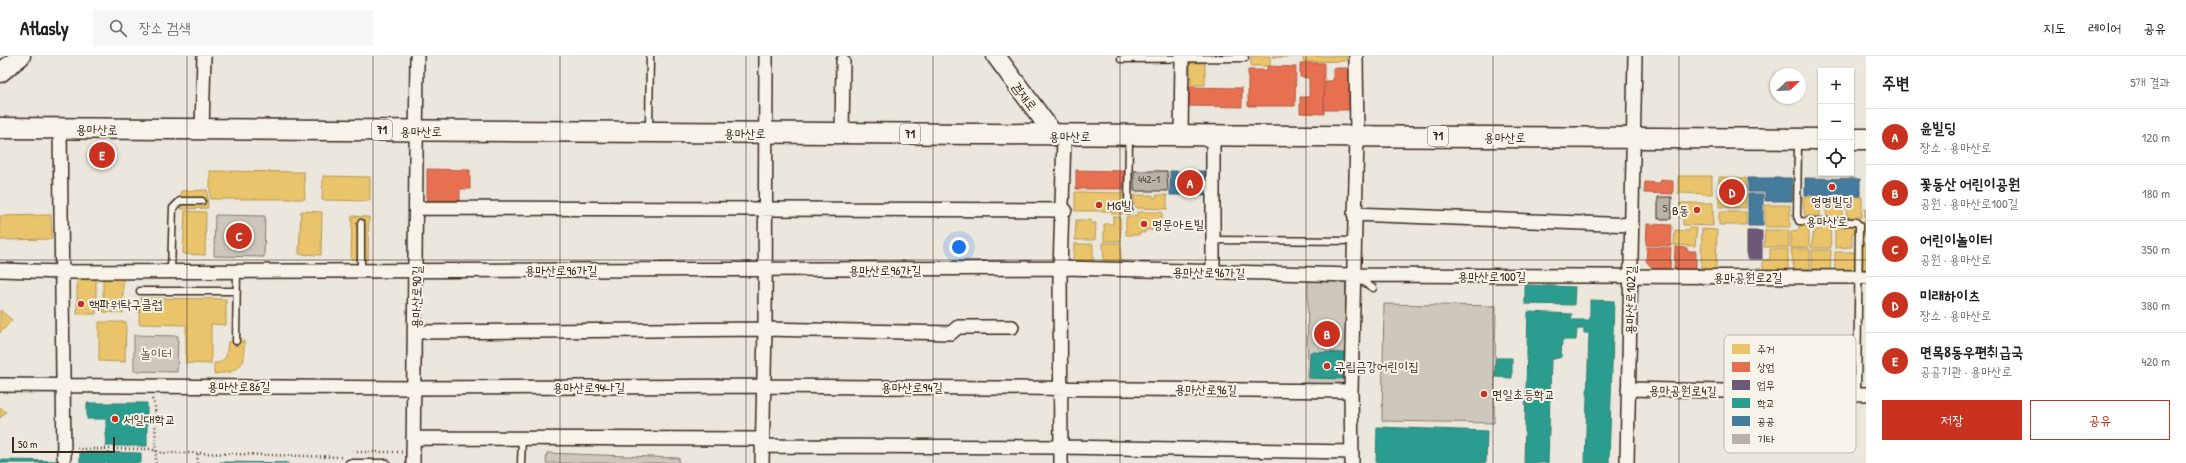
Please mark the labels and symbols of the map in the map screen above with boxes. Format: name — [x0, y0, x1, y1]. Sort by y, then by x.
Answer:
north arrow — [1770, 68, 1806, 104]
street label: 겸재로 — [1008, 78, 1042, 114]
street label: 용마산로 — [76, 120, 118, 138]
road number: 71 — [372, 120, 392, 140]
street label: 용마산로 — [400, 122, 442, 140]
street label: 용마산로 — [724, 124, 766, 142]
road number: 71 — [900, 124, 920, 144]
road number: 71 — [1428, 126, 1448, 146]
street label: 용마산로 — [1049, 127, 1091, 145]
street label: 용마산로 — [1484, 128, 1526, 146]
pin: E — [89, 140, 115, 170]
pin: A — [1177, 168, 1203, 198]
house number: 442-1 — [1138, 172, 1160, 186]
pin: D — [1719, 177, 1745, 207]
marker: 영명빌딩 — [1827, 182, 1837, 192]
place label: 영명빌딩 — [1811, 192, 1853, 210]
place label: MG빌 — [1107, 196, 1132, 214]
marker: MG빌 — [1094, 200, 1104, 210]
house number: 5 — [1663, 201, 1668, 215]
place label: B동 — [1672, 201, 1689, 219]
marker: B동 — [1692, 205, 1702, 215]
street label: 용마산로 — [1806, 212, 1848, 230]
place label: 명문아트빌 — [1152, 215, 1205, 233]
marker: 명문아트빌 — [1139, 219, 1149, 229]
pin: C — [226, 221, 252, 251]
your location — [949, 237, 969, 257]
street label: 용마산로96가길 — [525, 261, 597, 279]
street label: 용마산로96가길 — [849, 261, 921, 279]
street label: 용마산로96가길 — [1172, 262, 1246, 282]
street label: 용마산로90길 — [406, 265, 426, 329]
street label: 용마산로102길 — [1620, 265, 1640, 335]
street label: 용마산로100길 — [1458, 267, 1526, 285]
street label: 용마공원로2길 — [1714, 268, 1782, 286]
place label: 핵파워탁구클럽 — [89, 295, 162, 313]
marker: 핵파워탁구클럽 — [76, 299, 86, 309]
pin: B — [1314, 319, 1340, 349]
legend — [1724, 335, 1856, 453]
text: 주거 — [1757, 342, 1775, 356]
park label: 놀이터 — [140, 344, 172, 362]
place label: 구립금강어린이집 — [1335, 357, 1419, 375]
text: 상업 — [1757, 360, 1775, 374]
marker: 구립금강어린이집 — [1322, 361, 1332, 371]
street label: 용마산로86길 — [207, 377, 271, 395]
street label: 용마산로94나길 — [553, 378, 625, 396]
street label: 용마산로94길 — [881, 378, 943, 396]
text: 업무 — [1757, 378, 1775, 392]
street label: 용마산로96길 — [1175, 379, 1237, 399]
street label: 용마공원로4길 — [1649, 380, 1717, 400]
place label: 면일초등학교 — [1492, 385, 1555, 403]
marker: 면일초등학교 — [1479, 389, 1489, 399]
text: 학교 — [1757, 396, 1775, 410]
place label: 서일대학교 — [123, 410, 175, 428]
marker: 서일대학교 — [110, 414, 120, 424]
text: 공공 — [1757, 414, 1775, 428]
text: 기타 — [1757, 432, 1775, 446]
scale bar — [12, 435, 115, 454]

